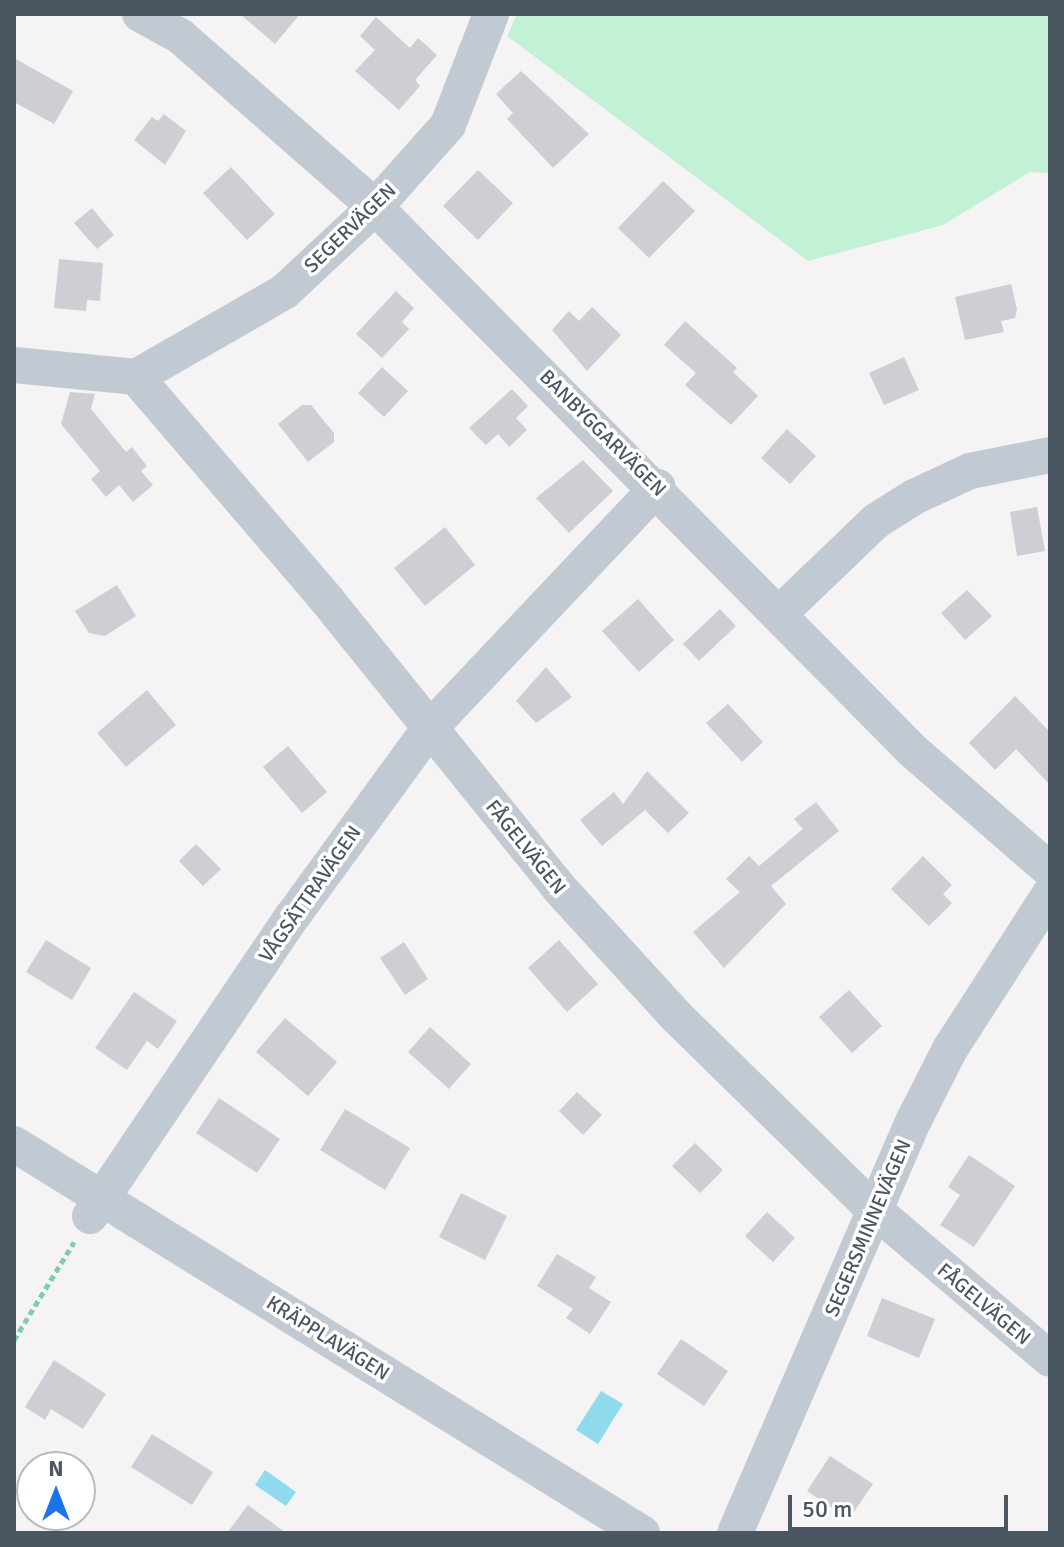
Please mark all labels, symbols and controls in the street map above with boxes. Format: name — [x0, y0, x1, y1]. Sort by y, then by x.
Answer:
street label: SEGERVÄGEN — [299, 178, 401, 278]
street label: BANBYGGARVÄGEN — [535, 365, 671, 501]
street label: FÅGELVÄGEN — [481, 795, 571, 899]
street label: VÅGSÄTTRAVÄGEN — [254, 821, 366, 967]
street label: SEGERSMINNEVÄGEN — [820, 1136, 916, 1320]
street label: FÅGELVÄGEN — [933, 1258, 1035, 1350]
street label: KRÄPPLAVÄGEN — [262, 1291, 394, 1385]
north arrow — [16, 1451, 96, 1531]
text: N — [48, 1455, 64, 1482]
scale bar — [792, 1479, 1012, 1529]
text: 50 m — [802, 1494, 852, 1524]

